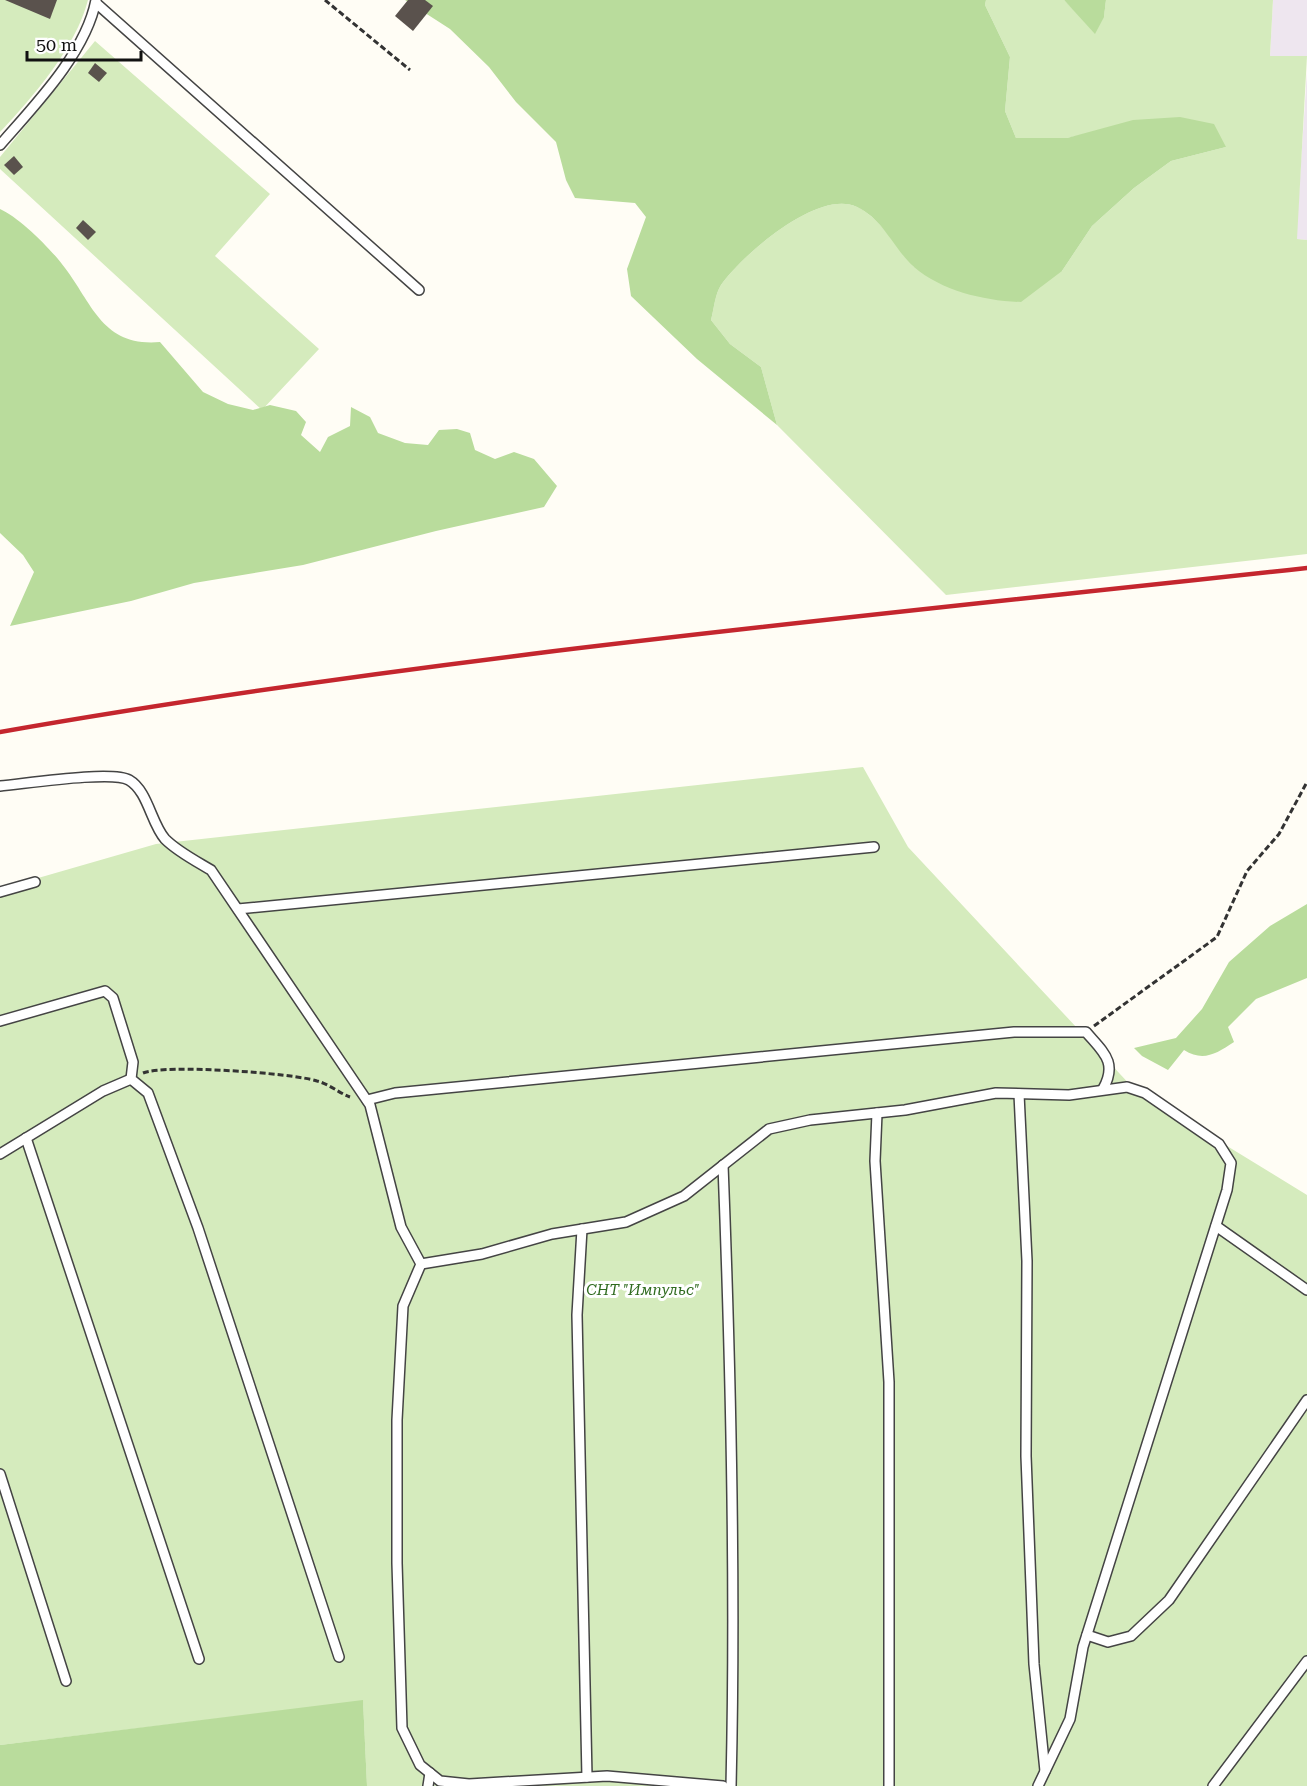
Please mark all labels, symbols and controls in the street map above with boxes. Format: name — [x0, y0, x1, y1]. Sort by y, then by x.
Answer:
scale bar — [27, 24, 141, 62]
text: 50 m — [36, 34, 77, 55]
park label: СНТ "Импульс" — [586, 1281, 700, 1299]

